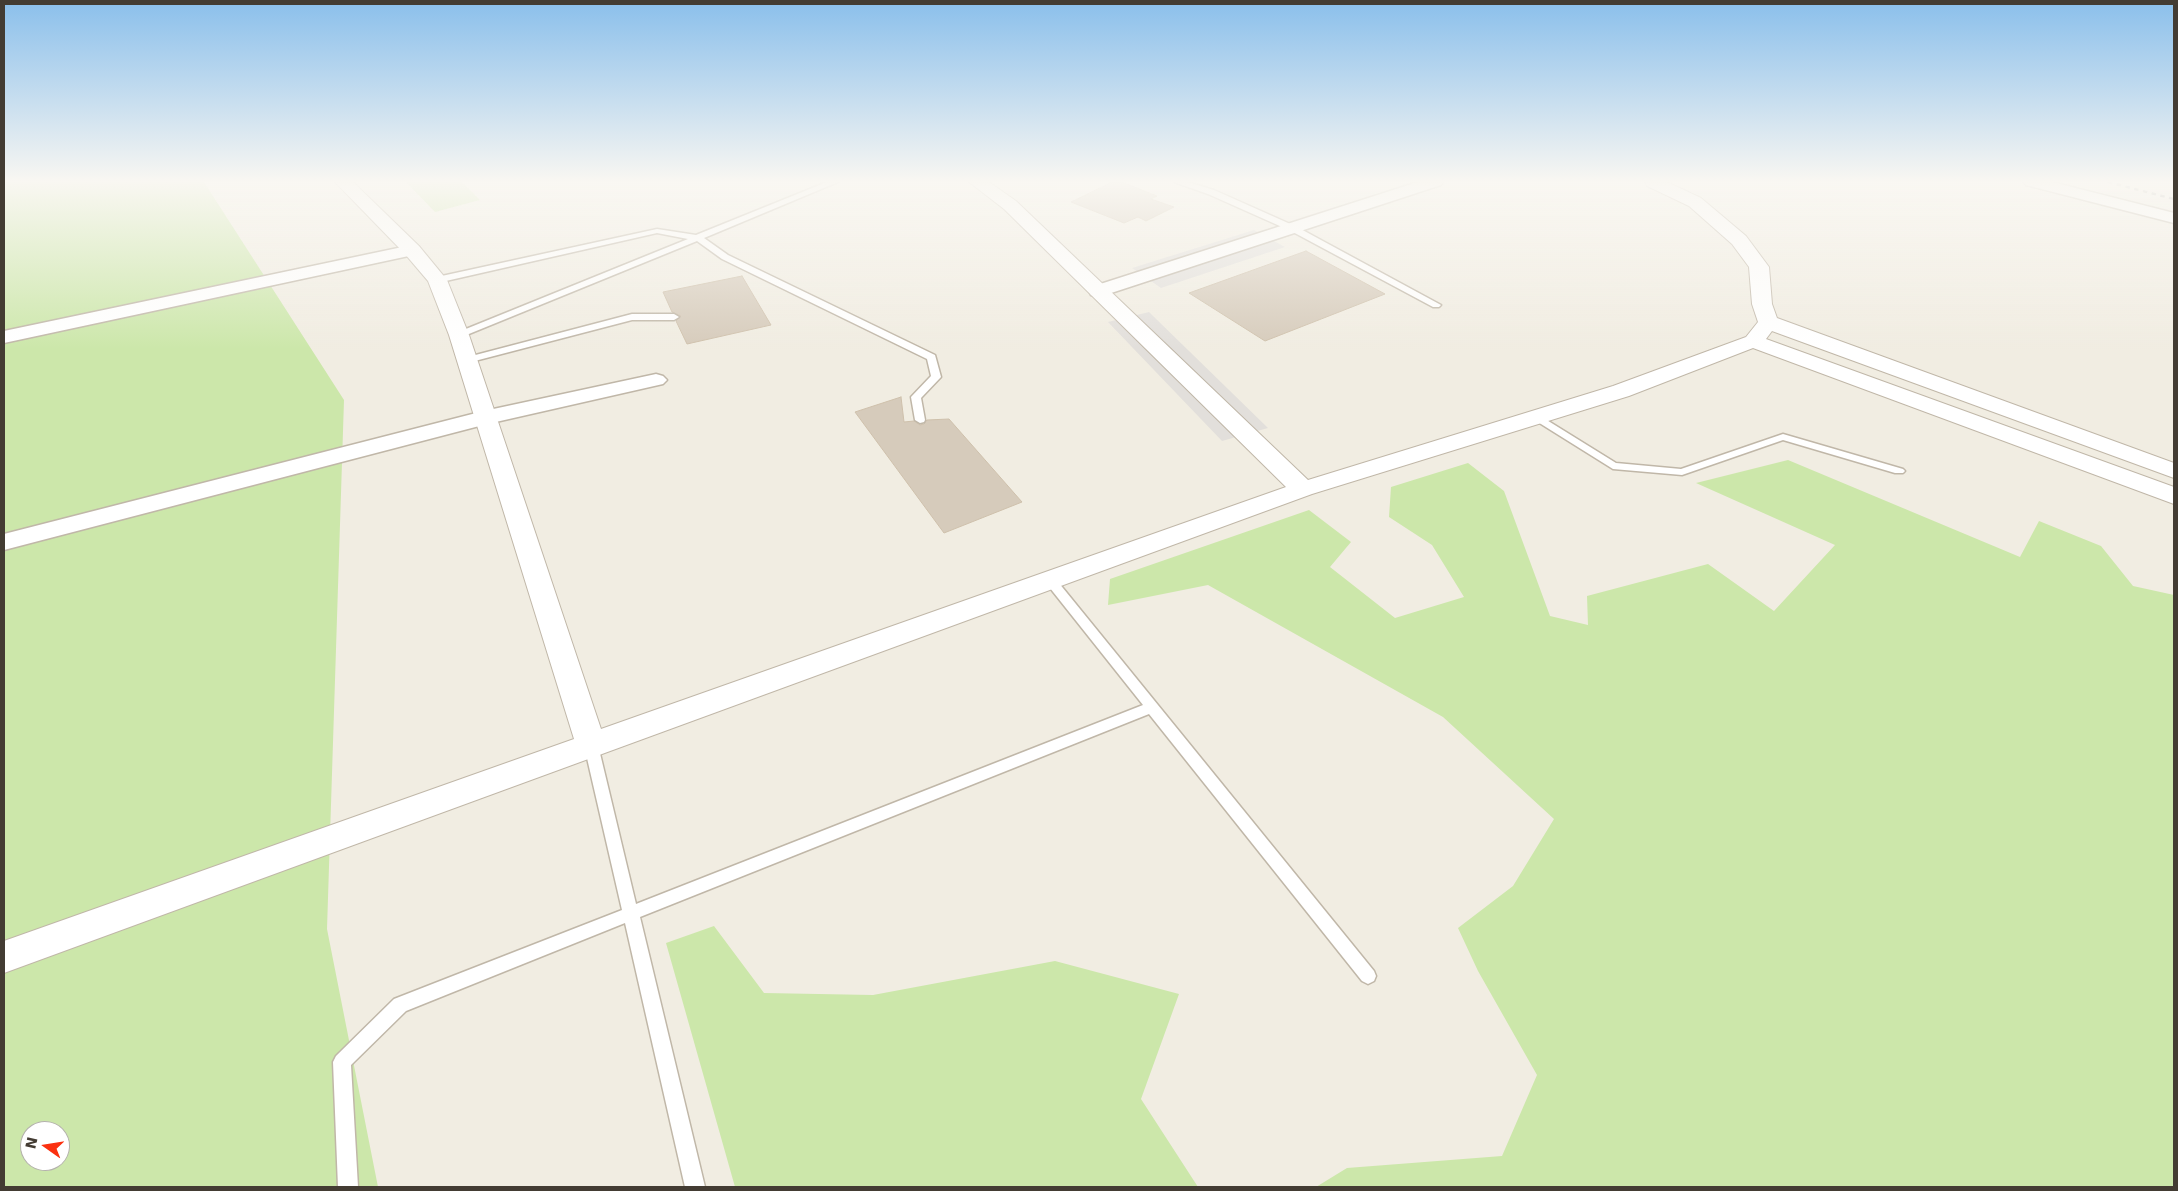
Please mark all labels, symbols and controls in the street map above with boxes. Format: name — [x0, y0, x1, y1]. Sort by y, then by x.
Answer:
north arrow — [20, 1121, 70, 1171]
text: N — [22, 1135, 40, 1150]

